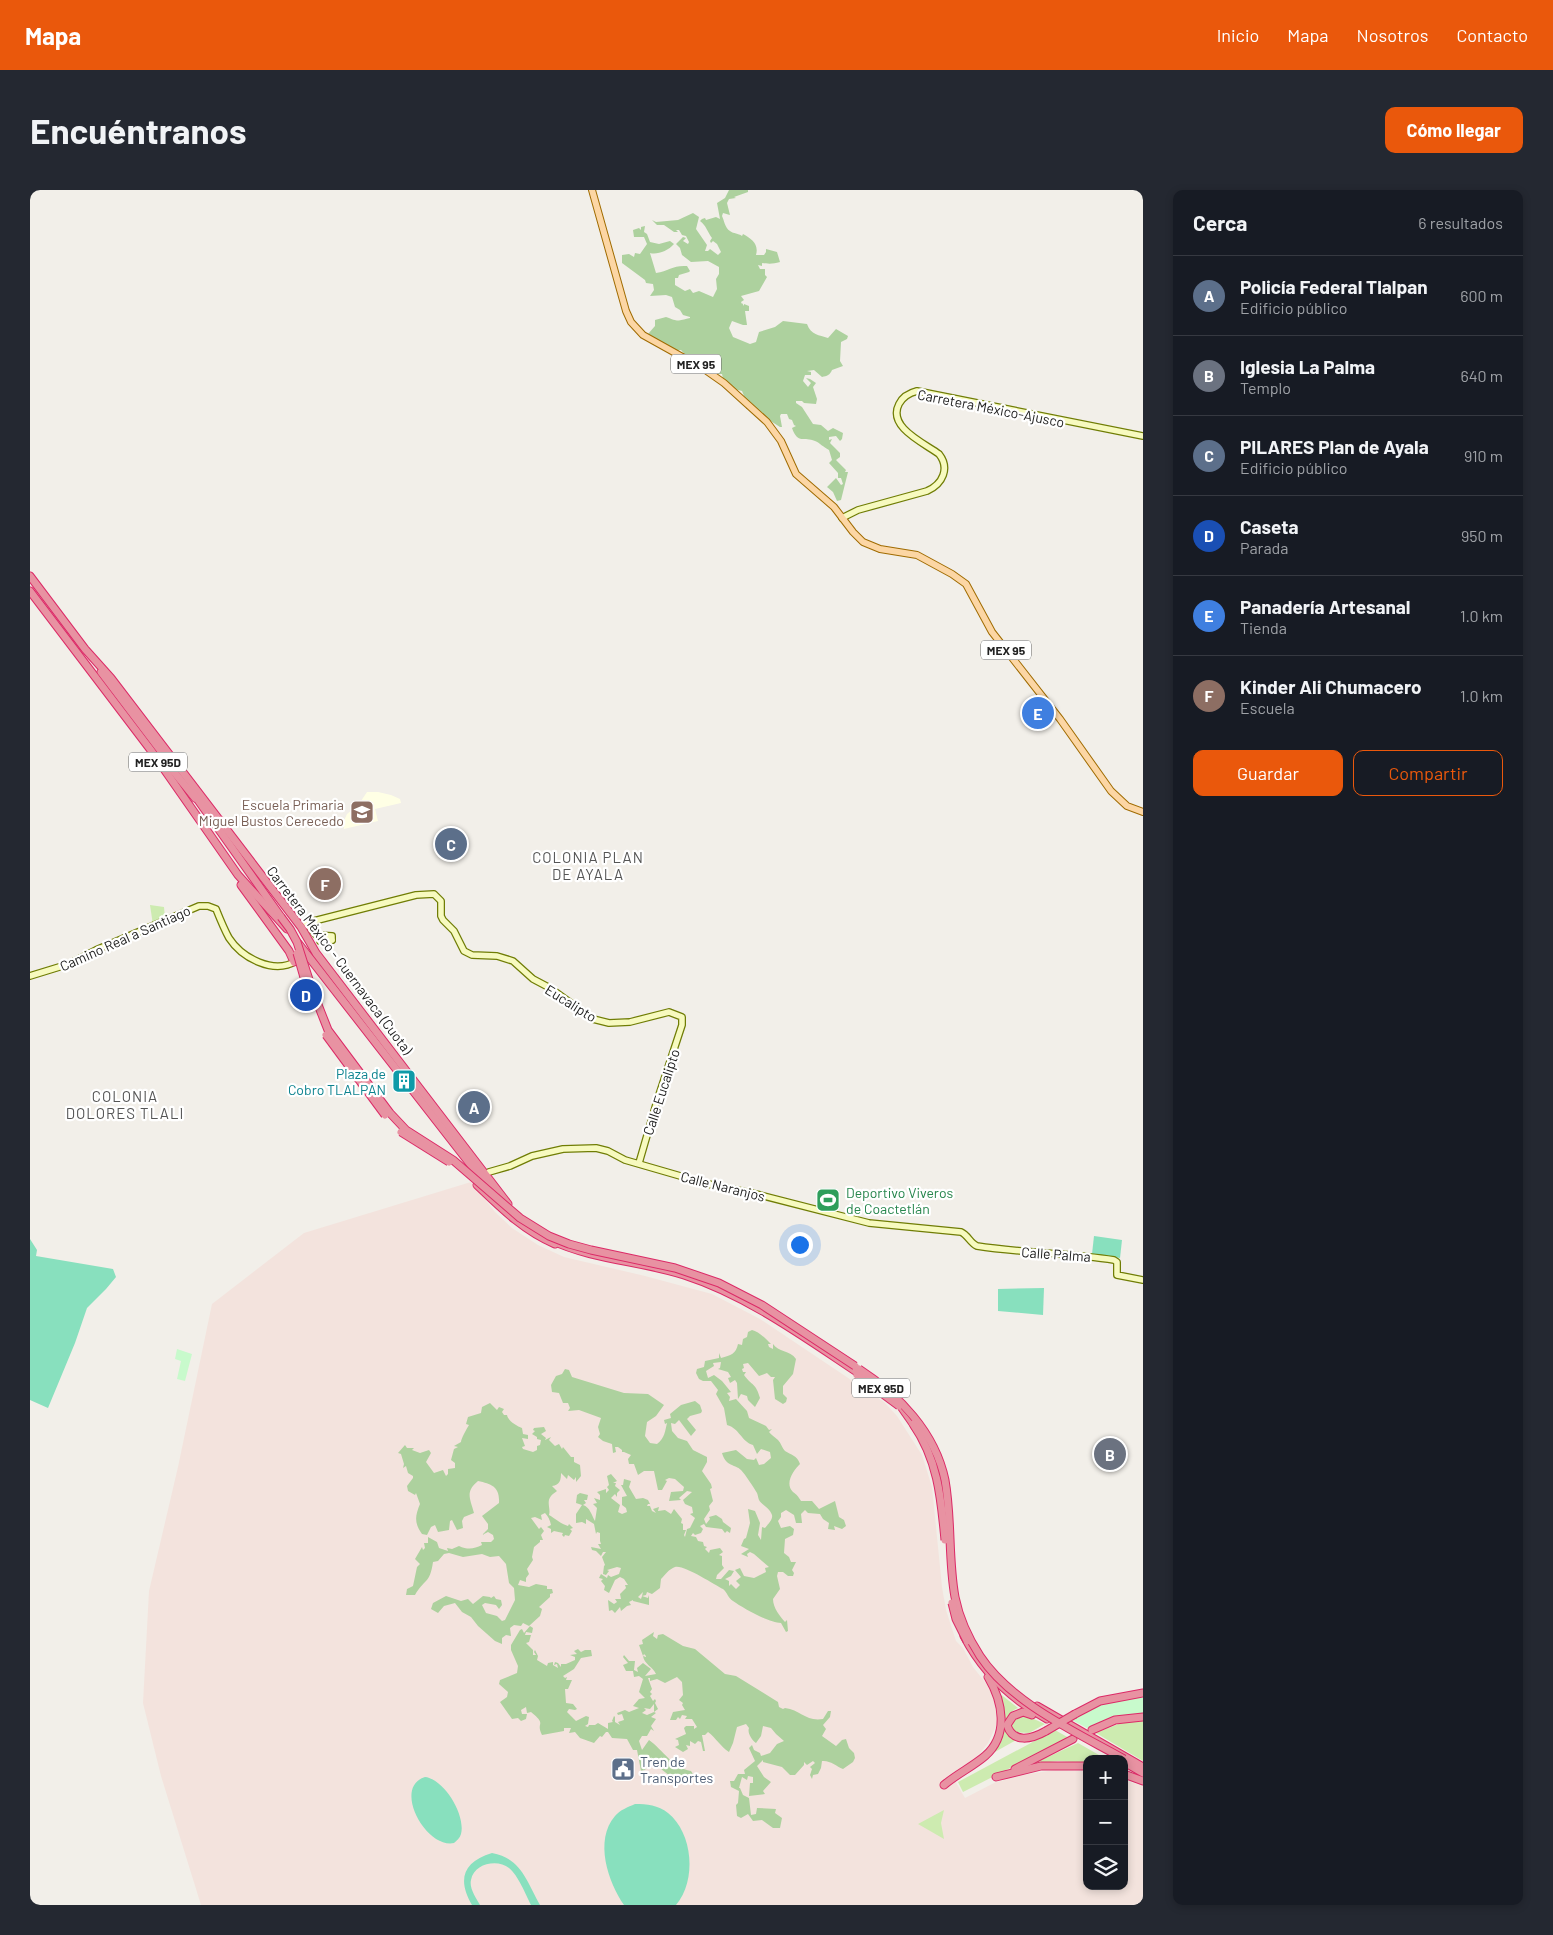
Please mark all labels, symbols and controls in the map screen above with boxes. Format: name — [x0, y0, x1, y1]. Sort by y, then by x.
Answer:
text: Mapa — [25, 21, 81, 50]
text: Inicio — [1217, 24, 1259, 46]
text: Mapa — [1287, 24, 1329, 46]
text: Nosotros — [1357, 24, 1428, 46]
text: Contacto — [1456, 24, 1528, 46]
button: Cómo llegar — [1385, 107, 1523, 153]
text: Encuéntranos — [30, 109, 247, 151]
text: Cerca — [1193, 210, 1247, 235]
text: 6 resultados — [1418, 213, 1503, 232]
text: Policía Federal Tlalpan — [1240, 275, 1428, 298]
text: A — [1204, 286, 1214, 305]
text: 600 m — [1460, 286, 1503, 305]
text: Edificio público — [1240, 298, 1348, 317]
road number: MEX 95 — [671, 354, 721, 373]
text: Iglesia La Palma — [1240, 355, 1375, 378]
text: B — [1204, 366, 1214, 385]
text: 640 m — [1460, 366, 1503, 385]
text: Templo — [1240, 378, 1291, 397]
street label: Carretera México-Ajusco — [916, 385, 1066, 431]
text: PILARES Plan de Ayala — [1240, 435, 1429, 458]
text: C — [1204, 446, 1214, 465]
text: 910 m — [1464, 446, 1503, 465]
text: Edificio público — [1240, 458, 1348, 477]
text: Caseta — [1240, 515, 1298, 538]
text: D — [1204, 526, 1214, 545]
text: 950 m — [1461, 526, 1503, 545]
text: Parada — [1240, 538, 1288, 557]
text: Panadería Artesanal — [1240, 595, 1411, 618]
text: E — [1204, 606, 1214, 625]
text: 1.0 km — [1460, 606, 1503, 625]
text: Tienda — [1240, 618, 1287, 637]
road number: MEX 95 — [981, 640, 1031, 660]
text: Kinder Ali Chumacero — [1240, 675, 1422, 698]
text: F — [1205, 686, 1213, 705]
text: 1.0 km — [1460, 686, 1503, 705]
pin: E — [1022, 694, 1054, 732]
text: Escuela — [1240, 698, 1295, 717]
button: Guardar — [1193, 750, 1343, 796]
button: Compartir — [1353, 750, 1503, 796]
road number: MEX 95D — [129, 752, 187, 772]
place label: Escuela Primaria Miguel Bustos Cerecedo — [199, 796, 344, 829]
school or university icon: Escuela Primaria Miguel Bustos Cerecedo — [349, 799, 375, 825]
pin: C — [435, 825, 467, 863]
district label: COLONIA PLAN DE AYALA — [532, 848, 644, 883]
street label: Carretera México - Cuernavaca (Cuota) — [264, 863, 417, 1058]
pin: F — [309, 865, 341, 903]
street label: Camino Real a Santiago — [57, 901, 193, 975]
pin: D — [290, 976, 322, 1014]
street label: Eucalipto — [542, 981, 600, 1025]
street label: Calle Eucalipto — [639, 1047, 683, 1137]
place label: Plaza de Cobro TLALPAN — [288, 1065, 386, 1098]
building icon: Plaza de Cobro TLALPAN — [391, 1068, 417, 1094]
district label: COLONIA DOLORES TLALI — [66, 1087, 184, 1122]
pin: A — [458, 1088, 490, 1126]
street label: Calle Naranjos — [679, 1167, 767, 1205]
place label: Deportivo Viveros de Coactetlán — [846, 1184, 954, 1217]
sports icon: Deportivo Viveros de Coactetlán — [815, 1187, 841, 1213]
your location — [787, 1232, 813, 1258]
street label: Calle Palma — [1021, 1243, 1091, 1265]
road number: MEX 95D — [852, 1378, 910, 1398]
pin: B — [1094, 1435, 1126, 1473]
place label: Tren de Transportes — [640, 1753, 713, 1786]
map controls — [1083, 1755, 1128, 1890]
button: + — [1083, 1755, 1128, 1800]
public building icon: Tren de Transportes — [610, 1756, 636, 1782]
button: − — [1083, 1800, 1128, 1845]
button: layers — [1083, 1845, 1128, 1890]

